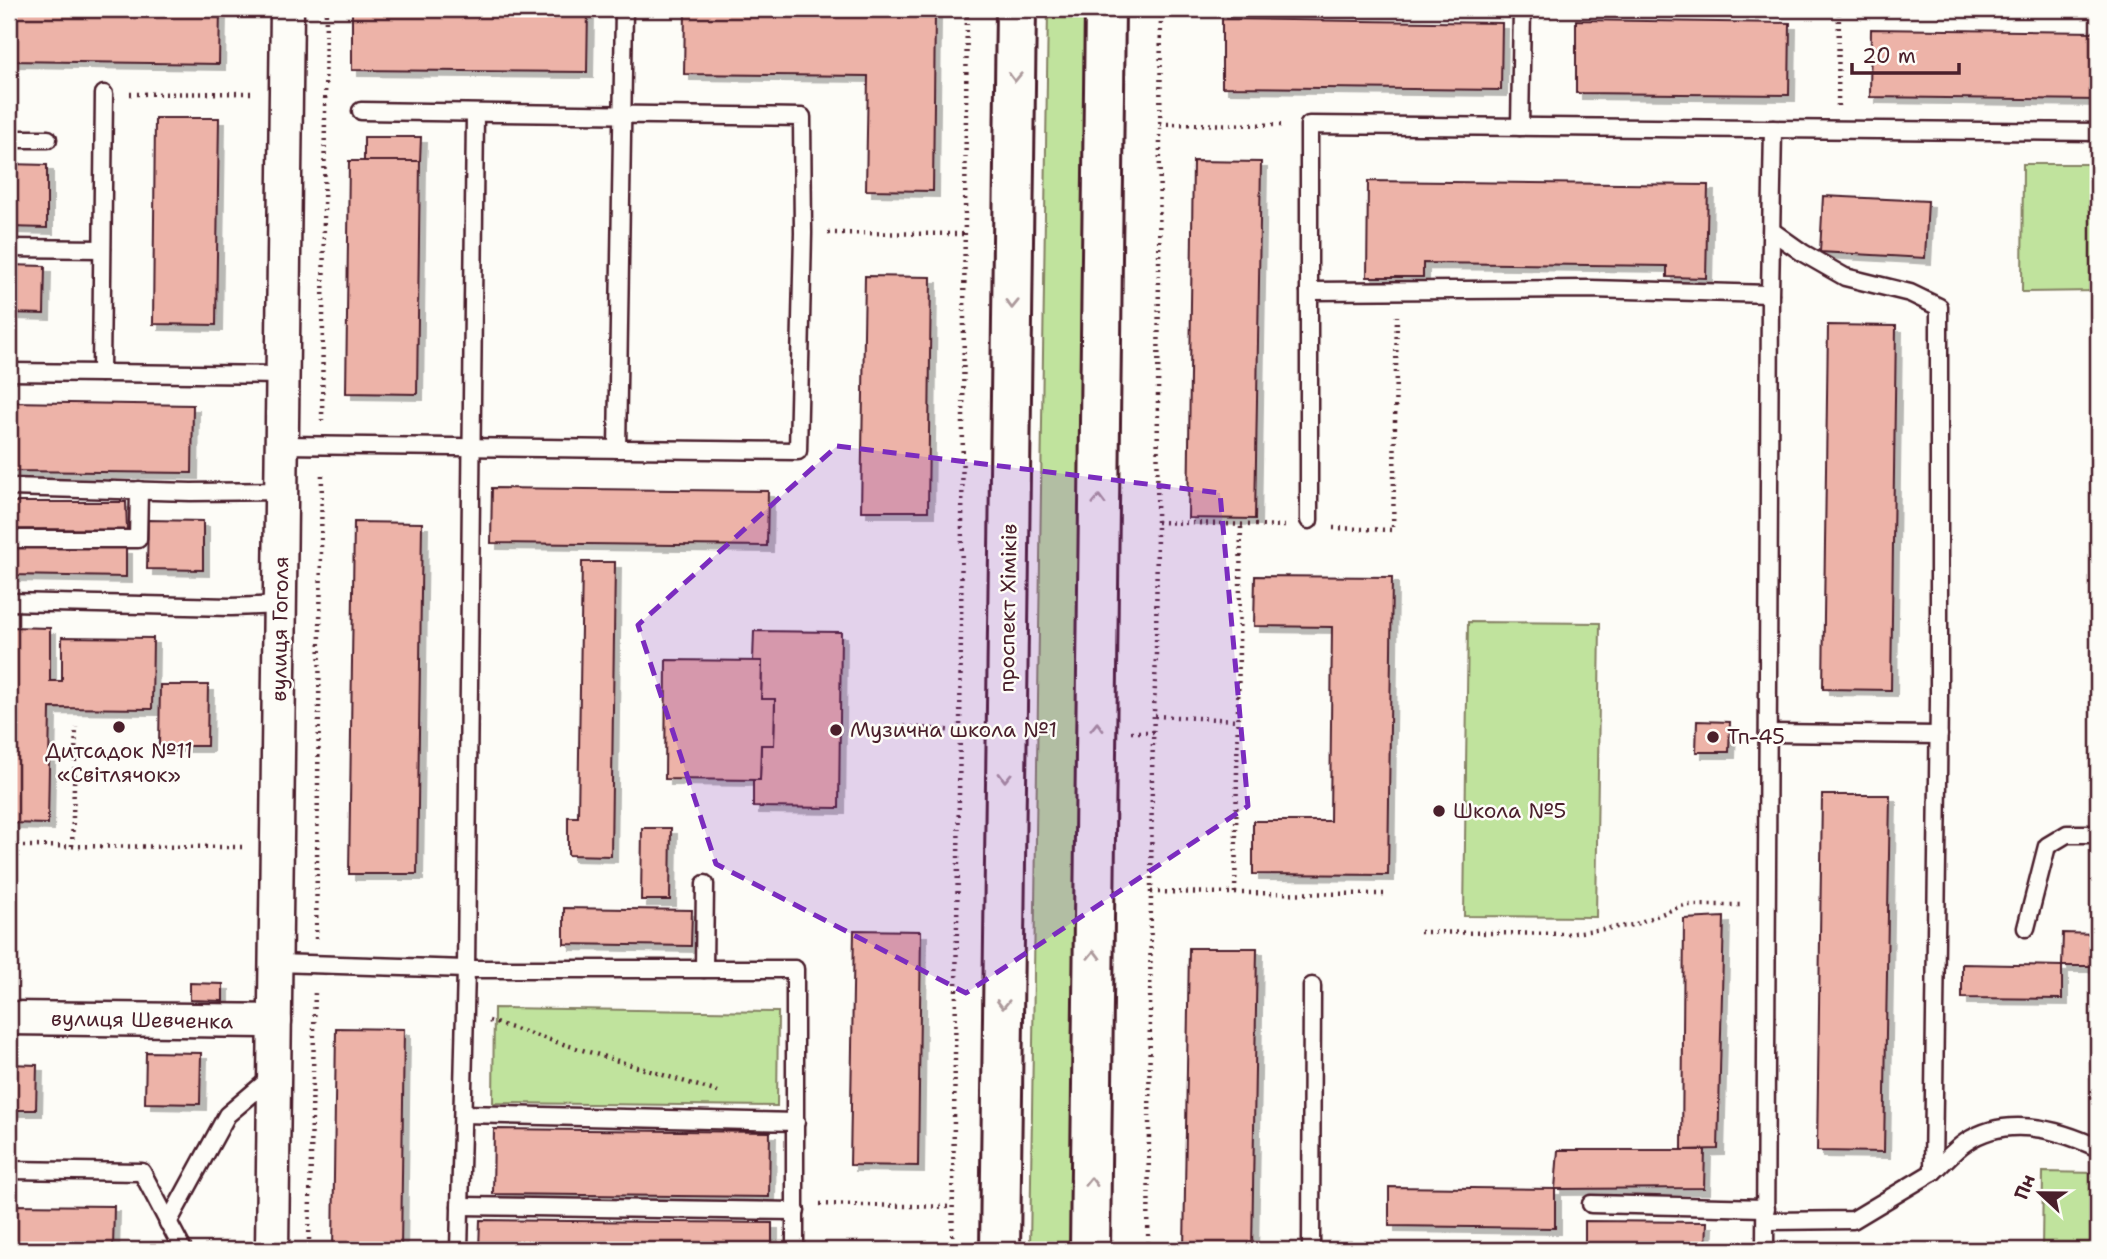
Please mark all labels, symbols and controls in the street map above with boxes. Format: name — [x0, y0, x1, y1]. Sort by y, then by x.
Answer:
scale bar — [1852, 32, 1958, 76]
text: 20 m — [1862, 42, 1916, 70]
one-way arrow — [1007, 72, 1023, 83]
one-way arrow — [1004, 299, 1019, 310]
one-way arrow — [1092, 494, 1107, 505]
street label: проспект Хіміків — [993, 523, 1023, 693]
street label: вулиця Гоголя — [265, 556, 295, 702]
place label: Музична школа №1 — [850, 716, 1057, 744]
marker: Дитсадок №11 «Світлячок» — [111, 719, 127, 735]
one-way arrow — [1089, 721, 1105, 732]
marker: Музична школа №1 — [828, 722, 844, 738]
place label: Тп-45 — [1727, 723, 1785, 751]
marker: Тп-45 — [1705, 729, 1721, 745]
place label: Дитсадок №11 «Світлячок» — [45, 737, 193, 789]
one-way arrow — [998, 772, 1013, 783]
place label: Школа №5 — [1453, 797, 1566, 825]
marker: Школа №5 — [1431, 803, 1447, 819]
one-way arrow — [1086, 949, 1102, 959]
one-way arrow — [995, 999, 1010, 1010]
street label: вулиця Шевченка — [51, 1004, 233, 1036]
north arrow — [2006, 1158, 2076, 1228]
text: Пн — [2008, 1170, 2041, 1203]
one-way arrow — [1083, 1176, 1099, 1187]

